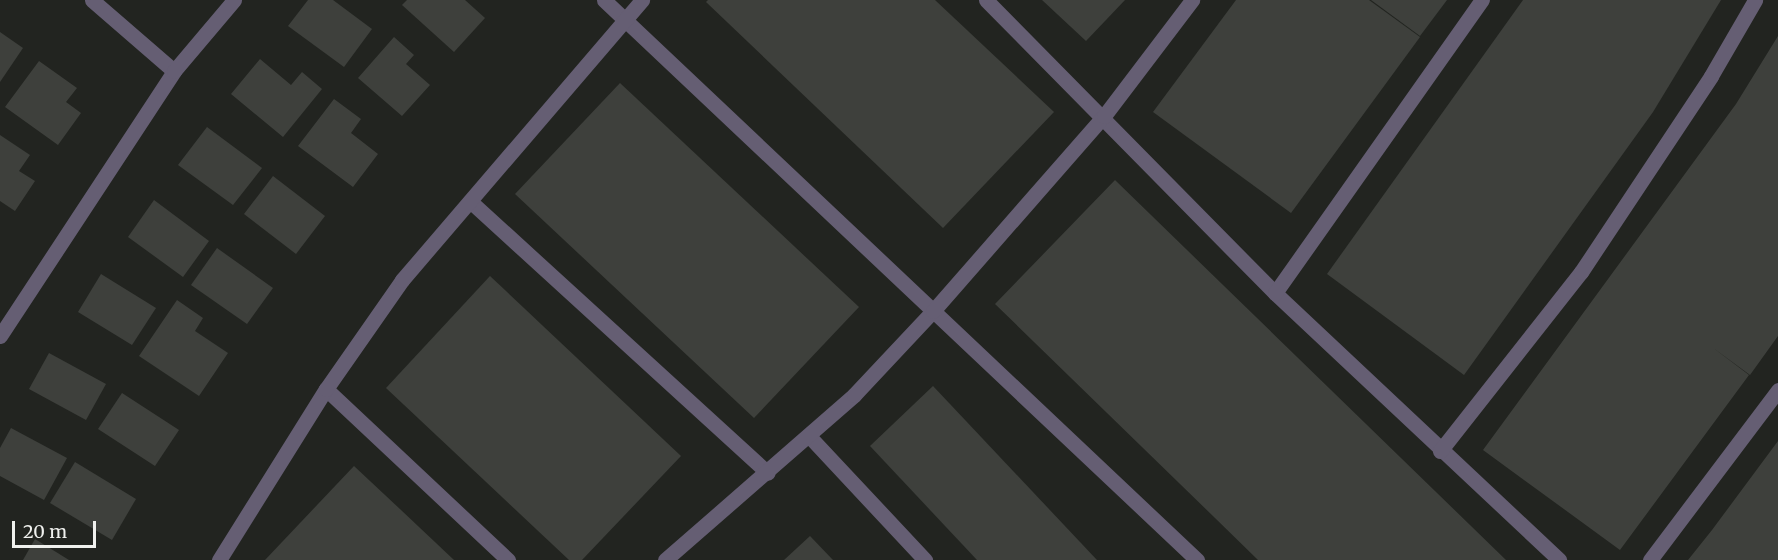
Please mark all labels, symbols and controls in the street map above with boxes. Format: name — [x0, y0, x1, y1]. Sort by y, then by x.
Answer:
scale bar — [15, 509, 99, 547]
text: 20 m — [23, 520, 67, 543]

